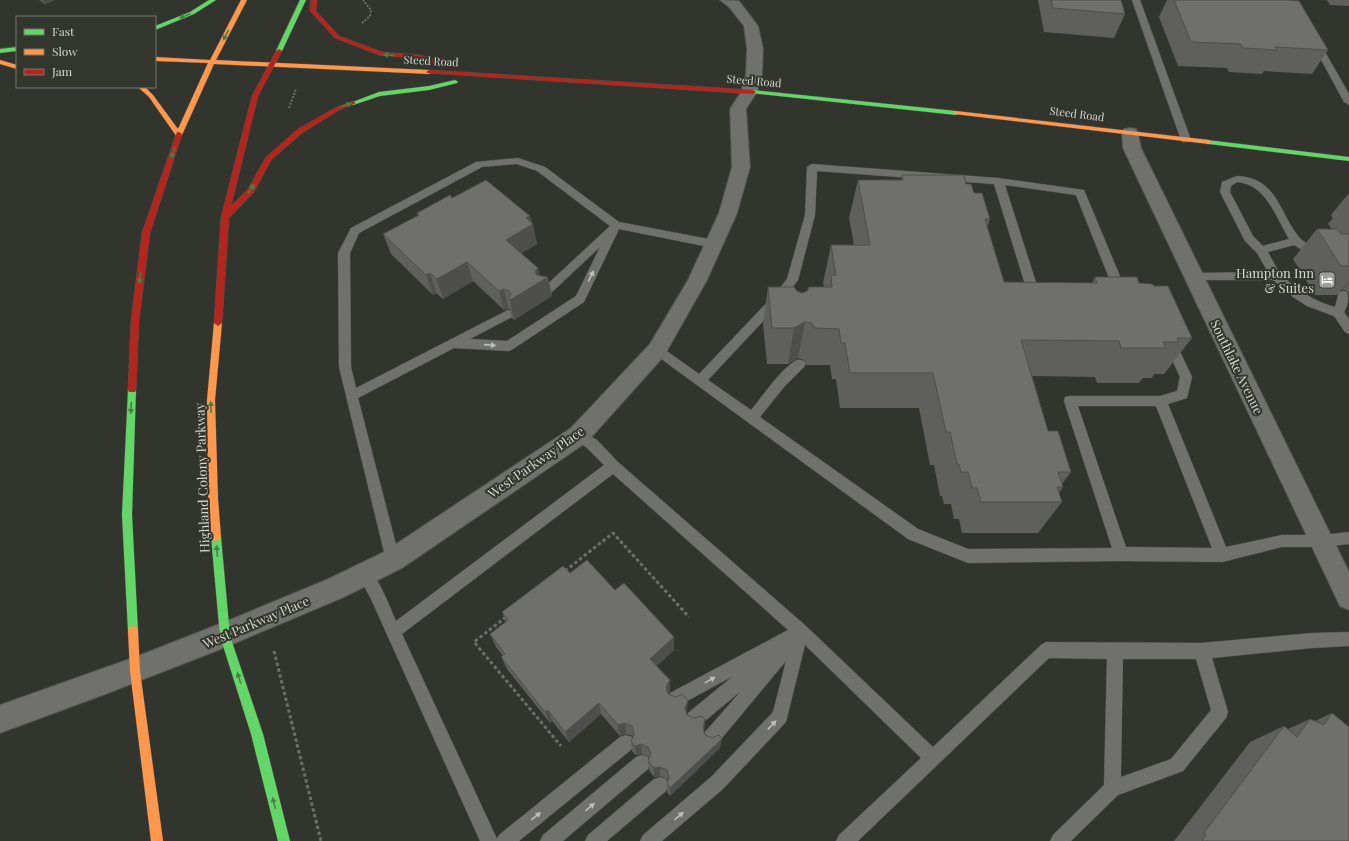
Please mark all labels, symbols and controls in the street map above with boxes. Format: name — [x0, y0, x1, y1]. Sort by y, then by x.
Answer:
one-way arrow — [179, 13, 190, 19]
legend — [16, 16, 156, 88]
text: Fast — [52, 23, 75, 39]
one-way arrow — [223, 29, 229, 40]
text: Slow — [52, 43, 78, 59]
one-way arrow — [383, 51, 395, 58]
street label: Steed Road — [403, 52, 460, 69]
text: Jam — [51, 63, 73, 79]
street label: Steed Road — [726, 71, 783, 90]
one-way arrow — [341, 102, 353, 108]
street label: Steed Road — [1049, 103, 1106, 124]
one-way arrow — [170, 147, 176, 159]
one-way arrow — [247, 183, 255, 194]
place label: Hampton Inn & Suites — [1236, 264, 1314, 296]
one-way arrow — [588, 270, 594, 281]
hotel icon: Hampton Inn & Suites — [1317, 270, 1337, 290]
one-way arrow — [137, 272, 144, 284]
street label: Southlake Avenue — [1207, 317, 1268, 417]
one-way arrow — [484, 342, 496, 349]
one-way arrow — [208, 400, 214, 413]
one-way arrow — [128, 402, 135, 414]
street label: Highland Colony Parkway — [190, 402, 213, 553]
street label: West Parkway Place — [483, 422, 588, 502]
one-way arrow — [214, 545, 221, 557]
street label: West Parkway Place — [199, 591, 312, 652]
one-way arrow — [236, 672, 242, 684]
one-way arrow — [705, 677, 716, 683]
one-way arrow — [767, 720, 776, 730]
one-way arrow — [271, 797, 277, 809]
one-way arrow — [585, 802, 595, 811]
one-way arrow — [674, 811, 684, 820]
one-way arrow — [530, 812, 541, 821]

